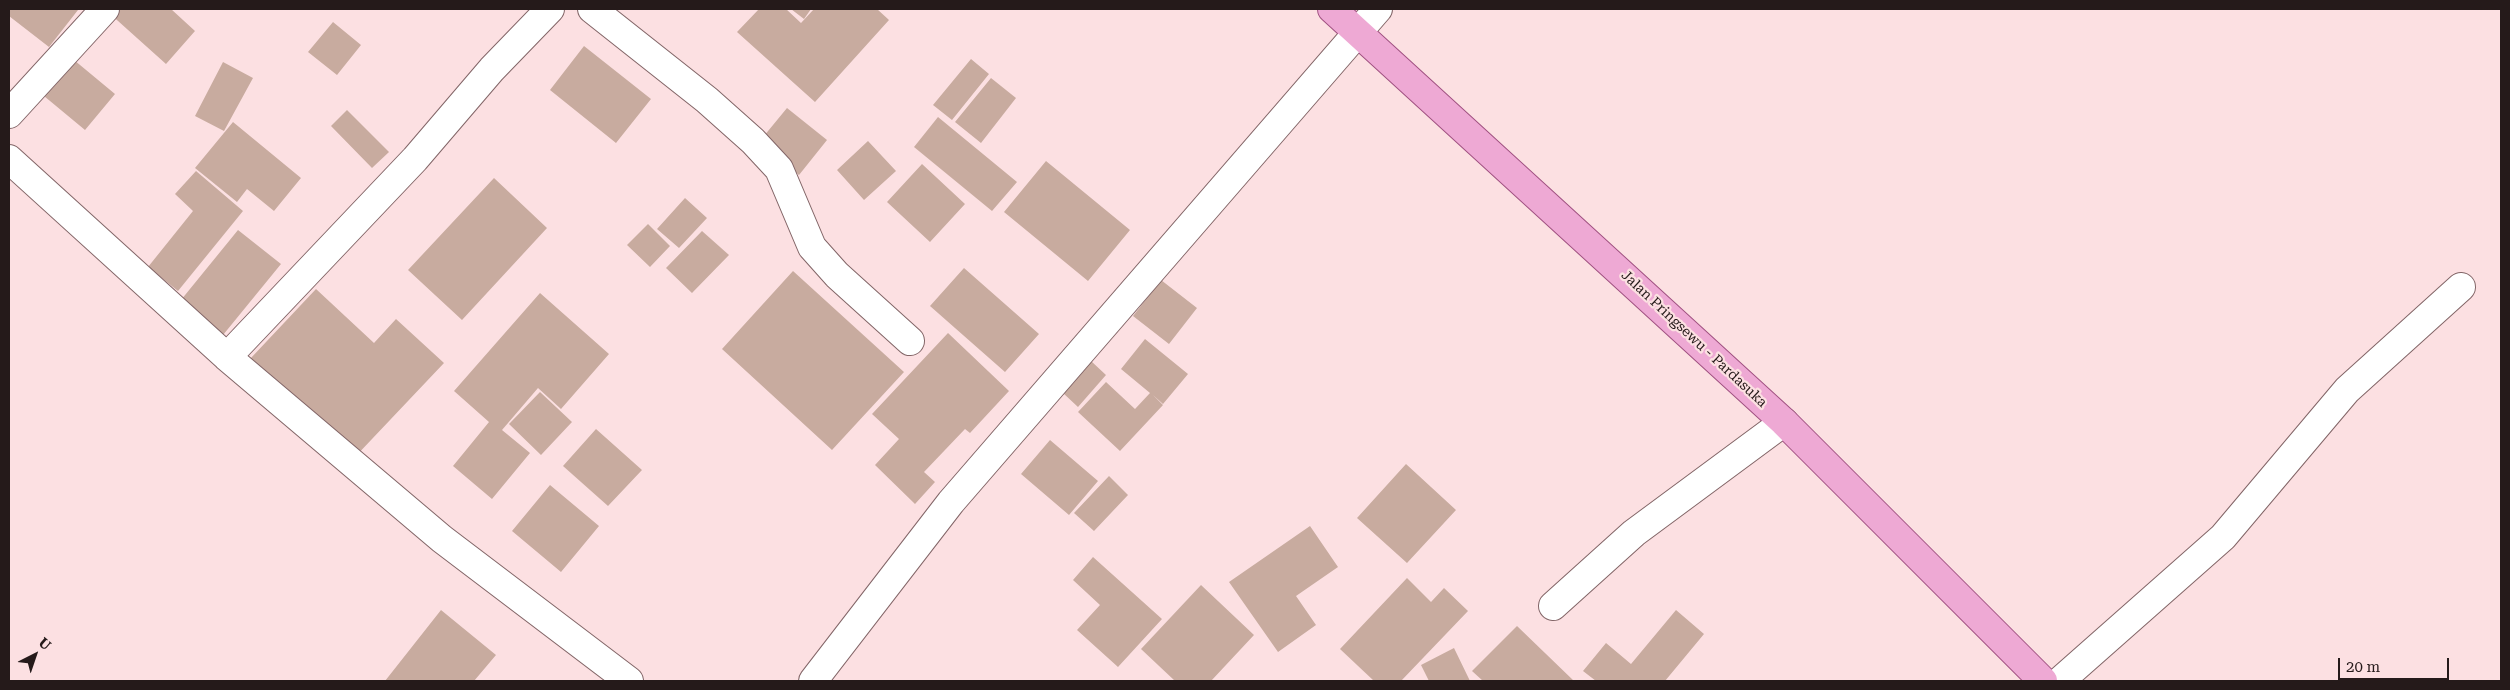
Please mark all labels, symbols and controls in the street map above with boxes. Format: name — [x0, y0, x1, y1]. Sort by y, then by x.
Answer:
street label: Jalan Pringsewu - Pardasuka — [1618, 267, 1770, 411]
north arrow — [10, 630, 60, 680]
text: U — [36, 634, 54, 653]
scale bar — [2340, 648, 2451, 680]
text: 20 m — [2346, 658, 2380, 676]

